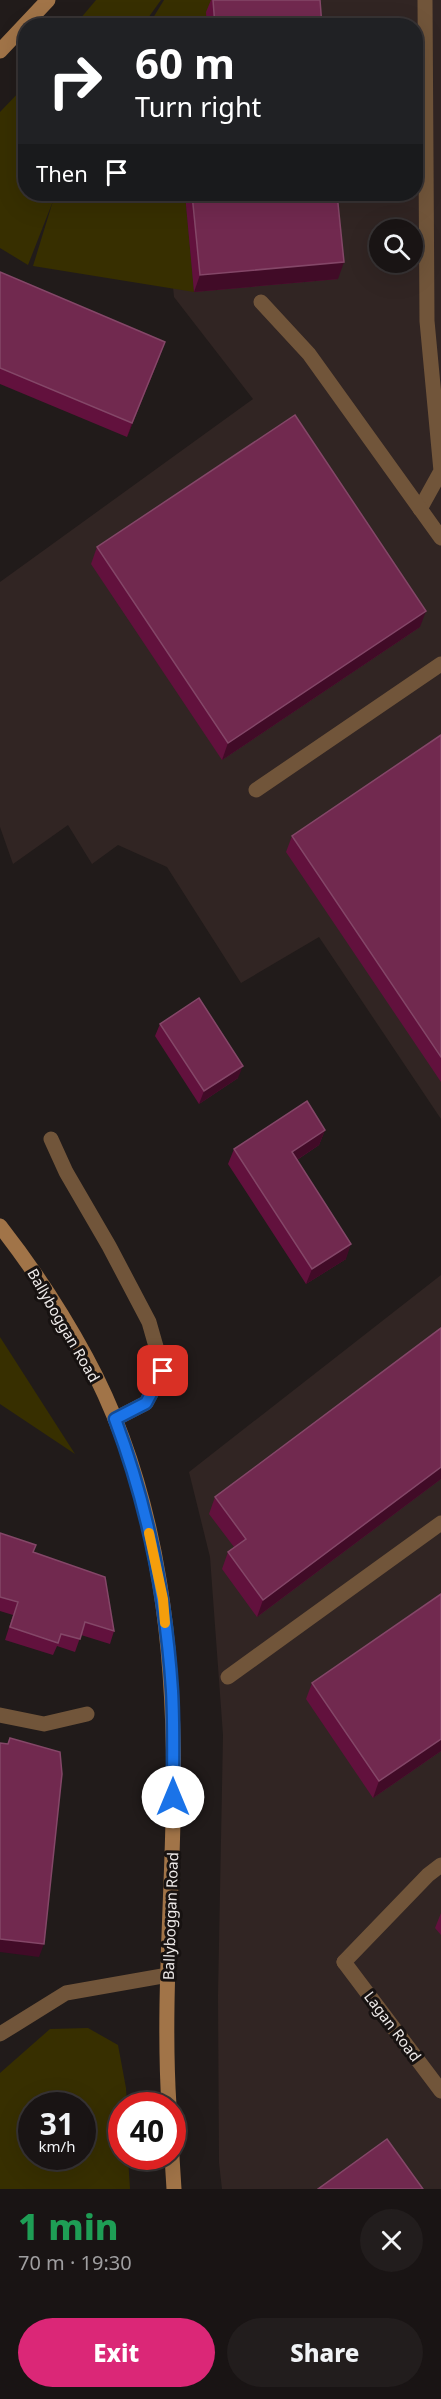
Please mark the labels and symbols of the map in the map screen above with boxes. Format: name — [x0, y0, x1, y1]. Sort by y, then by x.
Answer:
street label: Ballyboggan Road — [23, 1265, 105, 1385]
pin — [137, 1345, 188, 1396]
position arrow — [141, 1765, 205, 1829]
street label: Ballyboggan Road — [158, 1852, 182, 1980]
street label: Lagan Road — [360, 1987, 426, 2065]
speed limit sign: 40 — [108, 2092, 186, 2170]

